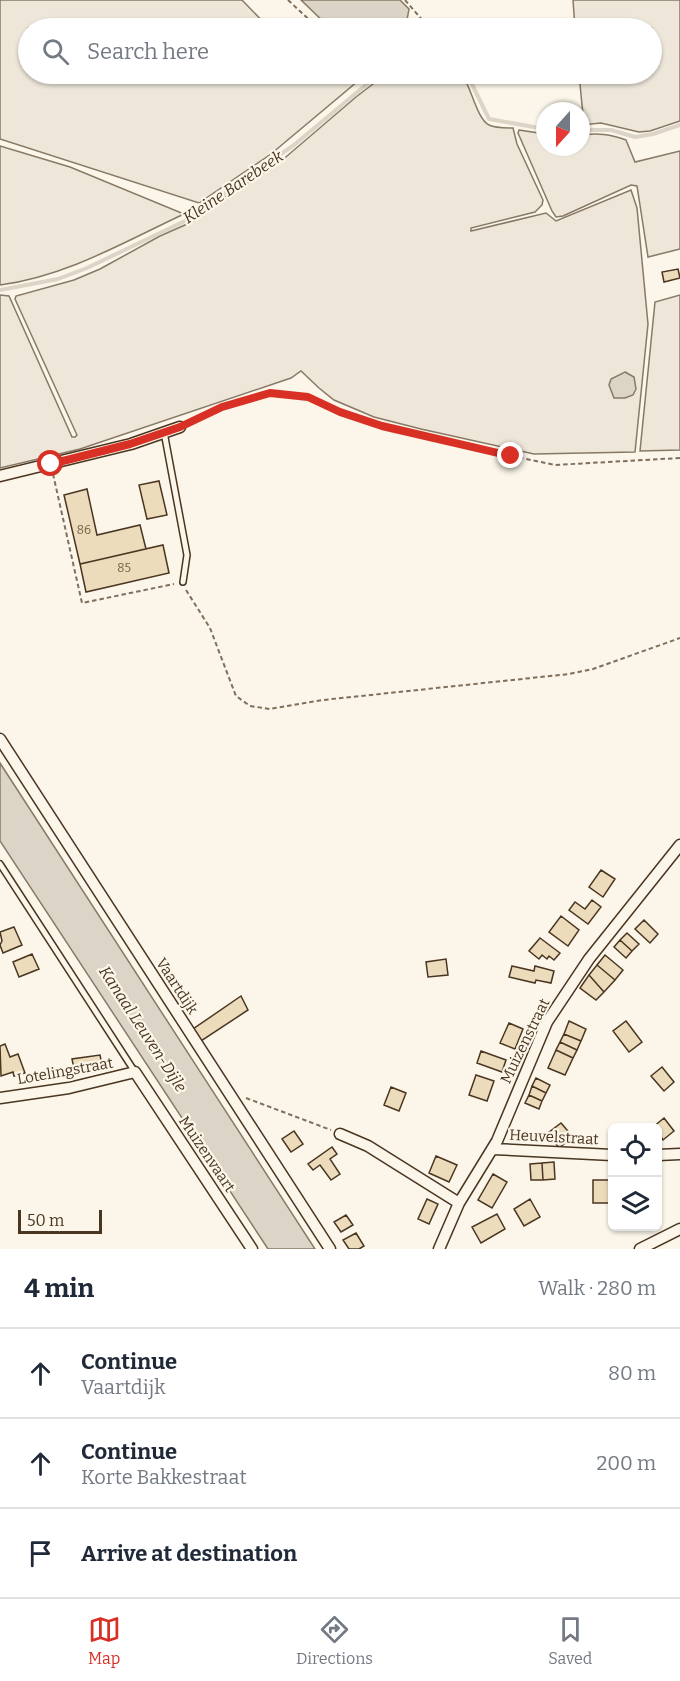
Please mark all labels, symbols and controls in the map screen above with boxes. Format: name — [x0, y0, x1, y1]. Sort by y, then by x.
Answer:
search box — [18, 18, 662, 84]
icon: search — [39, 35, 72, 68]
text: Search here — [87, 38, 209, 65]
north arrow — [536, 102, 590, 156]
water label: Kleine Barebeek — [179, 146, 287, 227]
route end — [497, 442, 523, 468]
route start — [37, 450, 63, 476]
house number: 86 — [77, 523, 91, 537]
house number: 85 — [117, 561, 131, 575]
street label: Vaartdijk — [152, 955, 202, 1018]
water label: Kanaal Leuven-Dijle — [95, 962, 191, 1096]
street label: Muizenstraat — [497, 995, 554, 1087]
street label: Lotelingstraat — [16, 1054, 115, 1088]
street label: Muizenvaart — [175, 1113, 239, 1196]
map controls — [608, 1123, 662, 1231]
button: locate — [608, 1123, 662, 1177]
street label: Heuvelstraat — [509, 1126, 600, 1148]
button: layers — [608, 1177, 662, 1231]
scale bar — [18, 1207, 102, 1234]
text: 50 m — [27, 1211, 64, 1230]
text: 4 min — [24, 1273, 94, 1304]
text: Walk · 280 m — [538, 1276, 656, 1300]
text: Continue — [81, 1348, 177, 1375]
icon: ahead — [24, 1357, 57, 1390]
text: 80 m — [608, 1361, 656, 1385]
text: Vaartdijk — [81, 1375, 166, 1399]
text: Continue — [81, 1438, 177, 1465]
icon: ahead — [24, 1447, 57, 1480]
text: 200 m — [596, 1451, 656, 1475]
text: Korte Bakkestraat — [81, 1465, 247, 1489]
icon: arrive — [24, 1537, 57, 1570]
text: Arrive at destination — [81, 1540, 297, 1567]
tab: Map — [88, 1613, 121, 1668]
tab: Directions — [296, 1613, 373, 1668]
tab: Saved — [548, 1613, 592, 1668]

